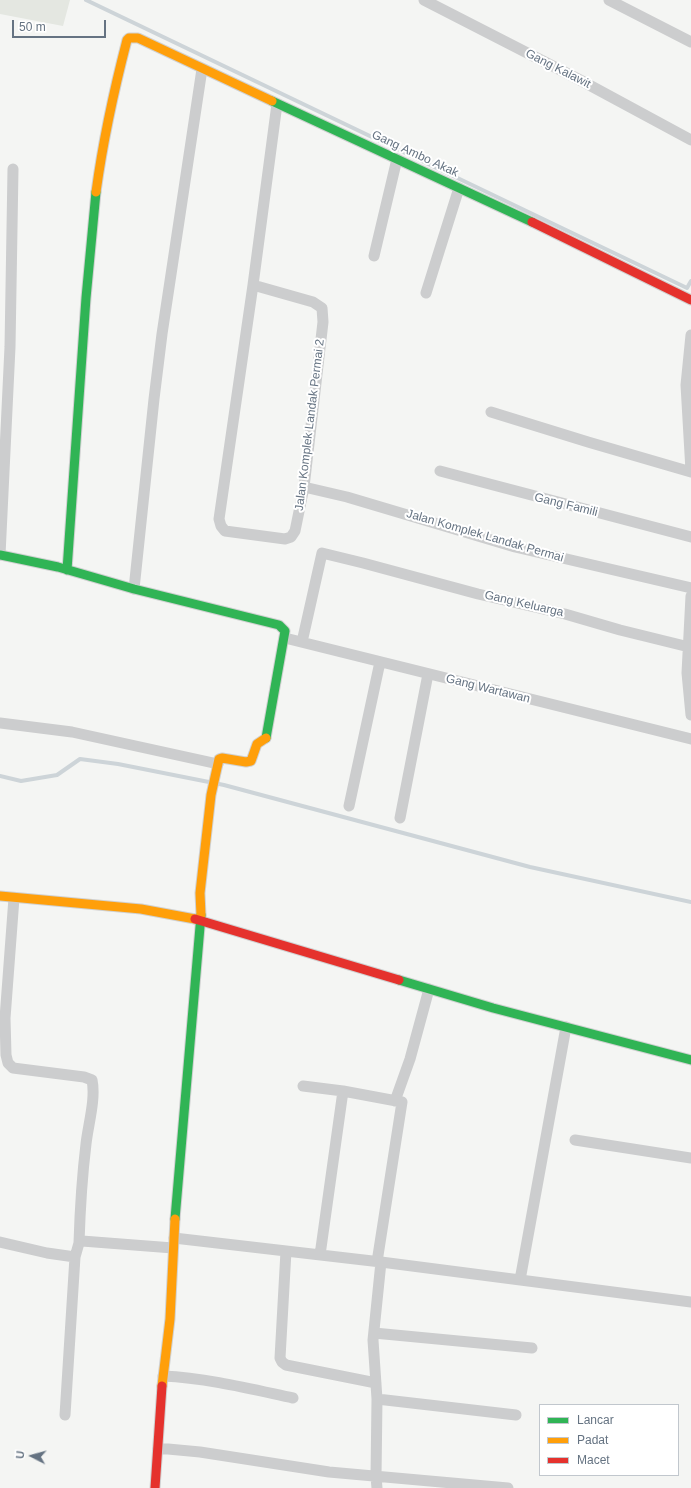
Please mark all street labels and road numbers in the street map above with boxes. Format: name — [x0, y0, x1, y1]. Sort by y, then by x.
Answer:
street label: Gang Kalawit — [523, 46, 593, 92]
street label: Gang Ambo Akak — [369, 128, 461, 180]
street label: Jalan Komplek Landak Permai 2 — [292, 338, 328, 512]
street label: Gang Famili — [533, 490, 599, 520]
street label: Jalan Komplek Landak Permai — [405, 507, 565, 565]
street label: Gang Keluarga — [483, 588, 565, 620]
street label: Gang Wartawan — [444, 672, 532, 706]

